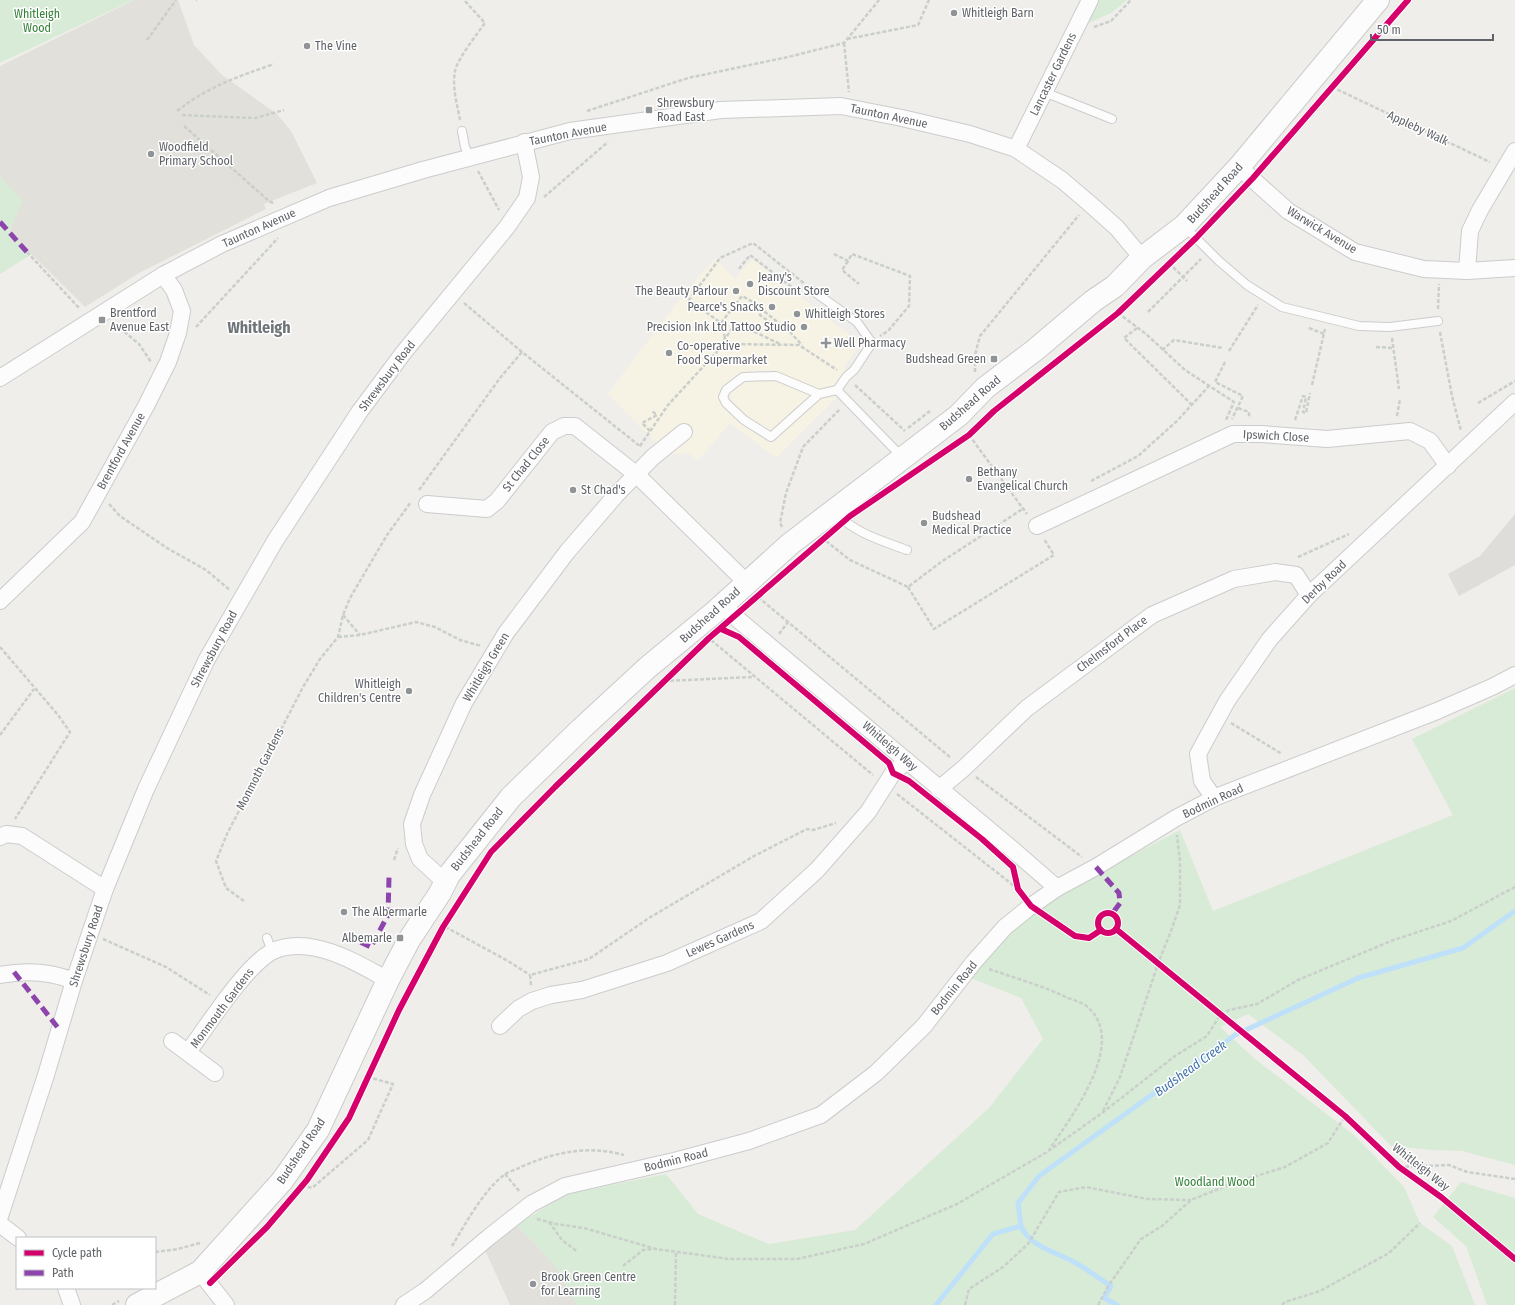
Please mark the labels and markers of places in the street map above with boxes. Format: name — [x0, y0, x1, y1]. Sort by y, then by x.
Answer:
place label: Whitleigh Barn — [962, 6, 1034, 20]
marker: Whitleigh Barn — [949, 8, 959, 18]
place label: The Vine — [315, 39, 357, 53]
marker: The Vine — [302, 41, 312, 51]
place label: Shrewsbury Road East — [657, 96, 715, 124]
marker: Shrewsbury Road East — [644, 105, 654, 115]
place label: Woodfield Primary School — [159, 140, 233, 168]
marker: Woodfield Primary School — [146, 149, 156, 159]
place label: Jeany's Discount Store — [758, 270, 830, 298]
marker: Jeany's Discount Store — [745, 279, 755, 289]
place label: The Beauty Parlour — [635, 284, 729, 298]
marker: The Beauty Parlour — [731, 286, 741, 296]
place label: Pearce's Snacks — [688, 300, 764, 314]
marker: Pearce's Snacks — [767, 302, 777, 312]
place label: Brentford Avenue East — [110, 306, 169, 334]
place label: Whitleigh Stores — [805, 307, 885, 321]
marker: Whitleigh Stores — [792, 309, 802, 319]
marker: Brentford Avenue East — [97, 315, 107, 325]
place label: Precision Ink Ltd Tattoo Studio — [647, 320, 796, 334]
marker: Precision Ink Ltd Tattoo Studio — [799, 322, 809, 332]
place label: Well Pharmacy — [834, 336, 907, 350]
marker: Well Pharmacy — [821, 338, 831, 348]
place label: Co-operative Food Supermarket — [677, 339, 767, 367]
marker: Co-operative Food Supermarket — [664, 348, 674, 358]
place label: Budshead Green — [905, 352, 986, 366]
marker: Budshead Green — [989, 354, 999, 364]
place label: Bethany Evangelical Church — [977, 465, 1068, 493]
marker: Bethany Evangelical Church — [964, 474, 974, 484]
place label: St Chad's — [581, 483, 626, 497]
marker: St Chad's — [568, 485, 578, 495]
place label: Budshead Medical Practice — [932, 509, 1011, 537]
marker: Budshead Medical Practice — [919, 518, 929, 528]
place label: Whitleigh Children's Centre — [318, 677, 401, 705]
marker: Whitleigh Children's Centre — [404, 686, 414, 696]
place label: The Albermarle — [352, 905, 427, 919]
marker: The Albermarle — [339, 907, 349, 917]
place label: Albemarle — [342, 931, 392, 945]
marker: Albemarle — [395, 933, 405, 943]
place label: Brook Green Centre for Learning — [541, 1270, 636, 1298]
marker: Brook Green Centre for Learning — [528, 1279, 538, 1289]

